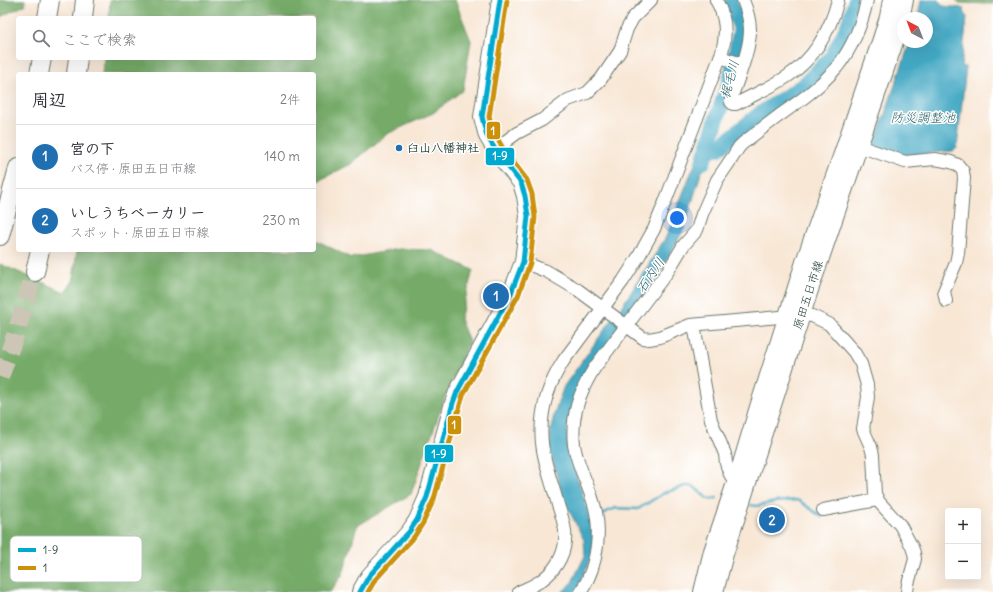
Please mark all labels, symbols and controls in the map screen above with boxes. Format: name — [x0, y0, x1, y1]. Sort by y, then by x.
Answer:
north arrow — [897, 12, 933, 48]
search box — [16, 16, 316, 60]
icon: search — [30, 27, 52, 49]
text: ここで検索 — [62, 30, 137, 49]
water label: 梶毛川 — [716, 58, 743, 100]
text: 周辺 — [32, 89, 66, 111]
text: 2件 — [280, 91, 300, 108]
water label: 防災調整池 — [890, 109, 956, 126]
line badge: 1 — [486, 121, 501, 140]
text: 1 — [491, 124, 495, 138]
text: 宮の下 — [70, 139, 115, 158]
place label: 臼山八幡神社 — [407, 140, 479, 155]
marker: 臼山八幡神社 — [394, 143, 404, 153]
line badge: 1-9 — [485, 147, 515, 166]
text: 1 — [42, 148, 48, 165]
text: 140 m — [264, 148, 300, 165]
text: 1-9 — [492, 149, 508, 163]
text: バス停 · 原田五日市線 — [70, 160, 196, 177]
text: いしうちベーカリー — [70, 203, 205, 222]
your location — [667, 208, 687, 228]
text: 2 — [41, 212, 49, 229]
text: 230 m — [262, 212, 300, 229]
text: スポット · 原田五日市線 — [70, 224, 209, 241]
water label: 石内川 — [632, 254, 668, 296]
street label: 原田五日市線 — [789, 258, 826, 331]
pin: 1 — [483, 281, 509, 311]
line badge: 1 — [447, 415, 462, 435]
text: 1 — [452, 418, 456, 432]
line badge: 1-9 — [424, 444, 454, 463]
text: 1-9 — [431, 447, 447, 461]
pin: 2 — [759, 505, 785, 535]
map controls — [945, 508, 981, 580]
button: + — [945, 508, 981, 544]
legend — [10, 536, 142, 582]
text: 1-9 — [43, 543, 58, 557]
button: − — [945, 544, 981, 580]
text: 1 — [43, 561, 47, 575]

